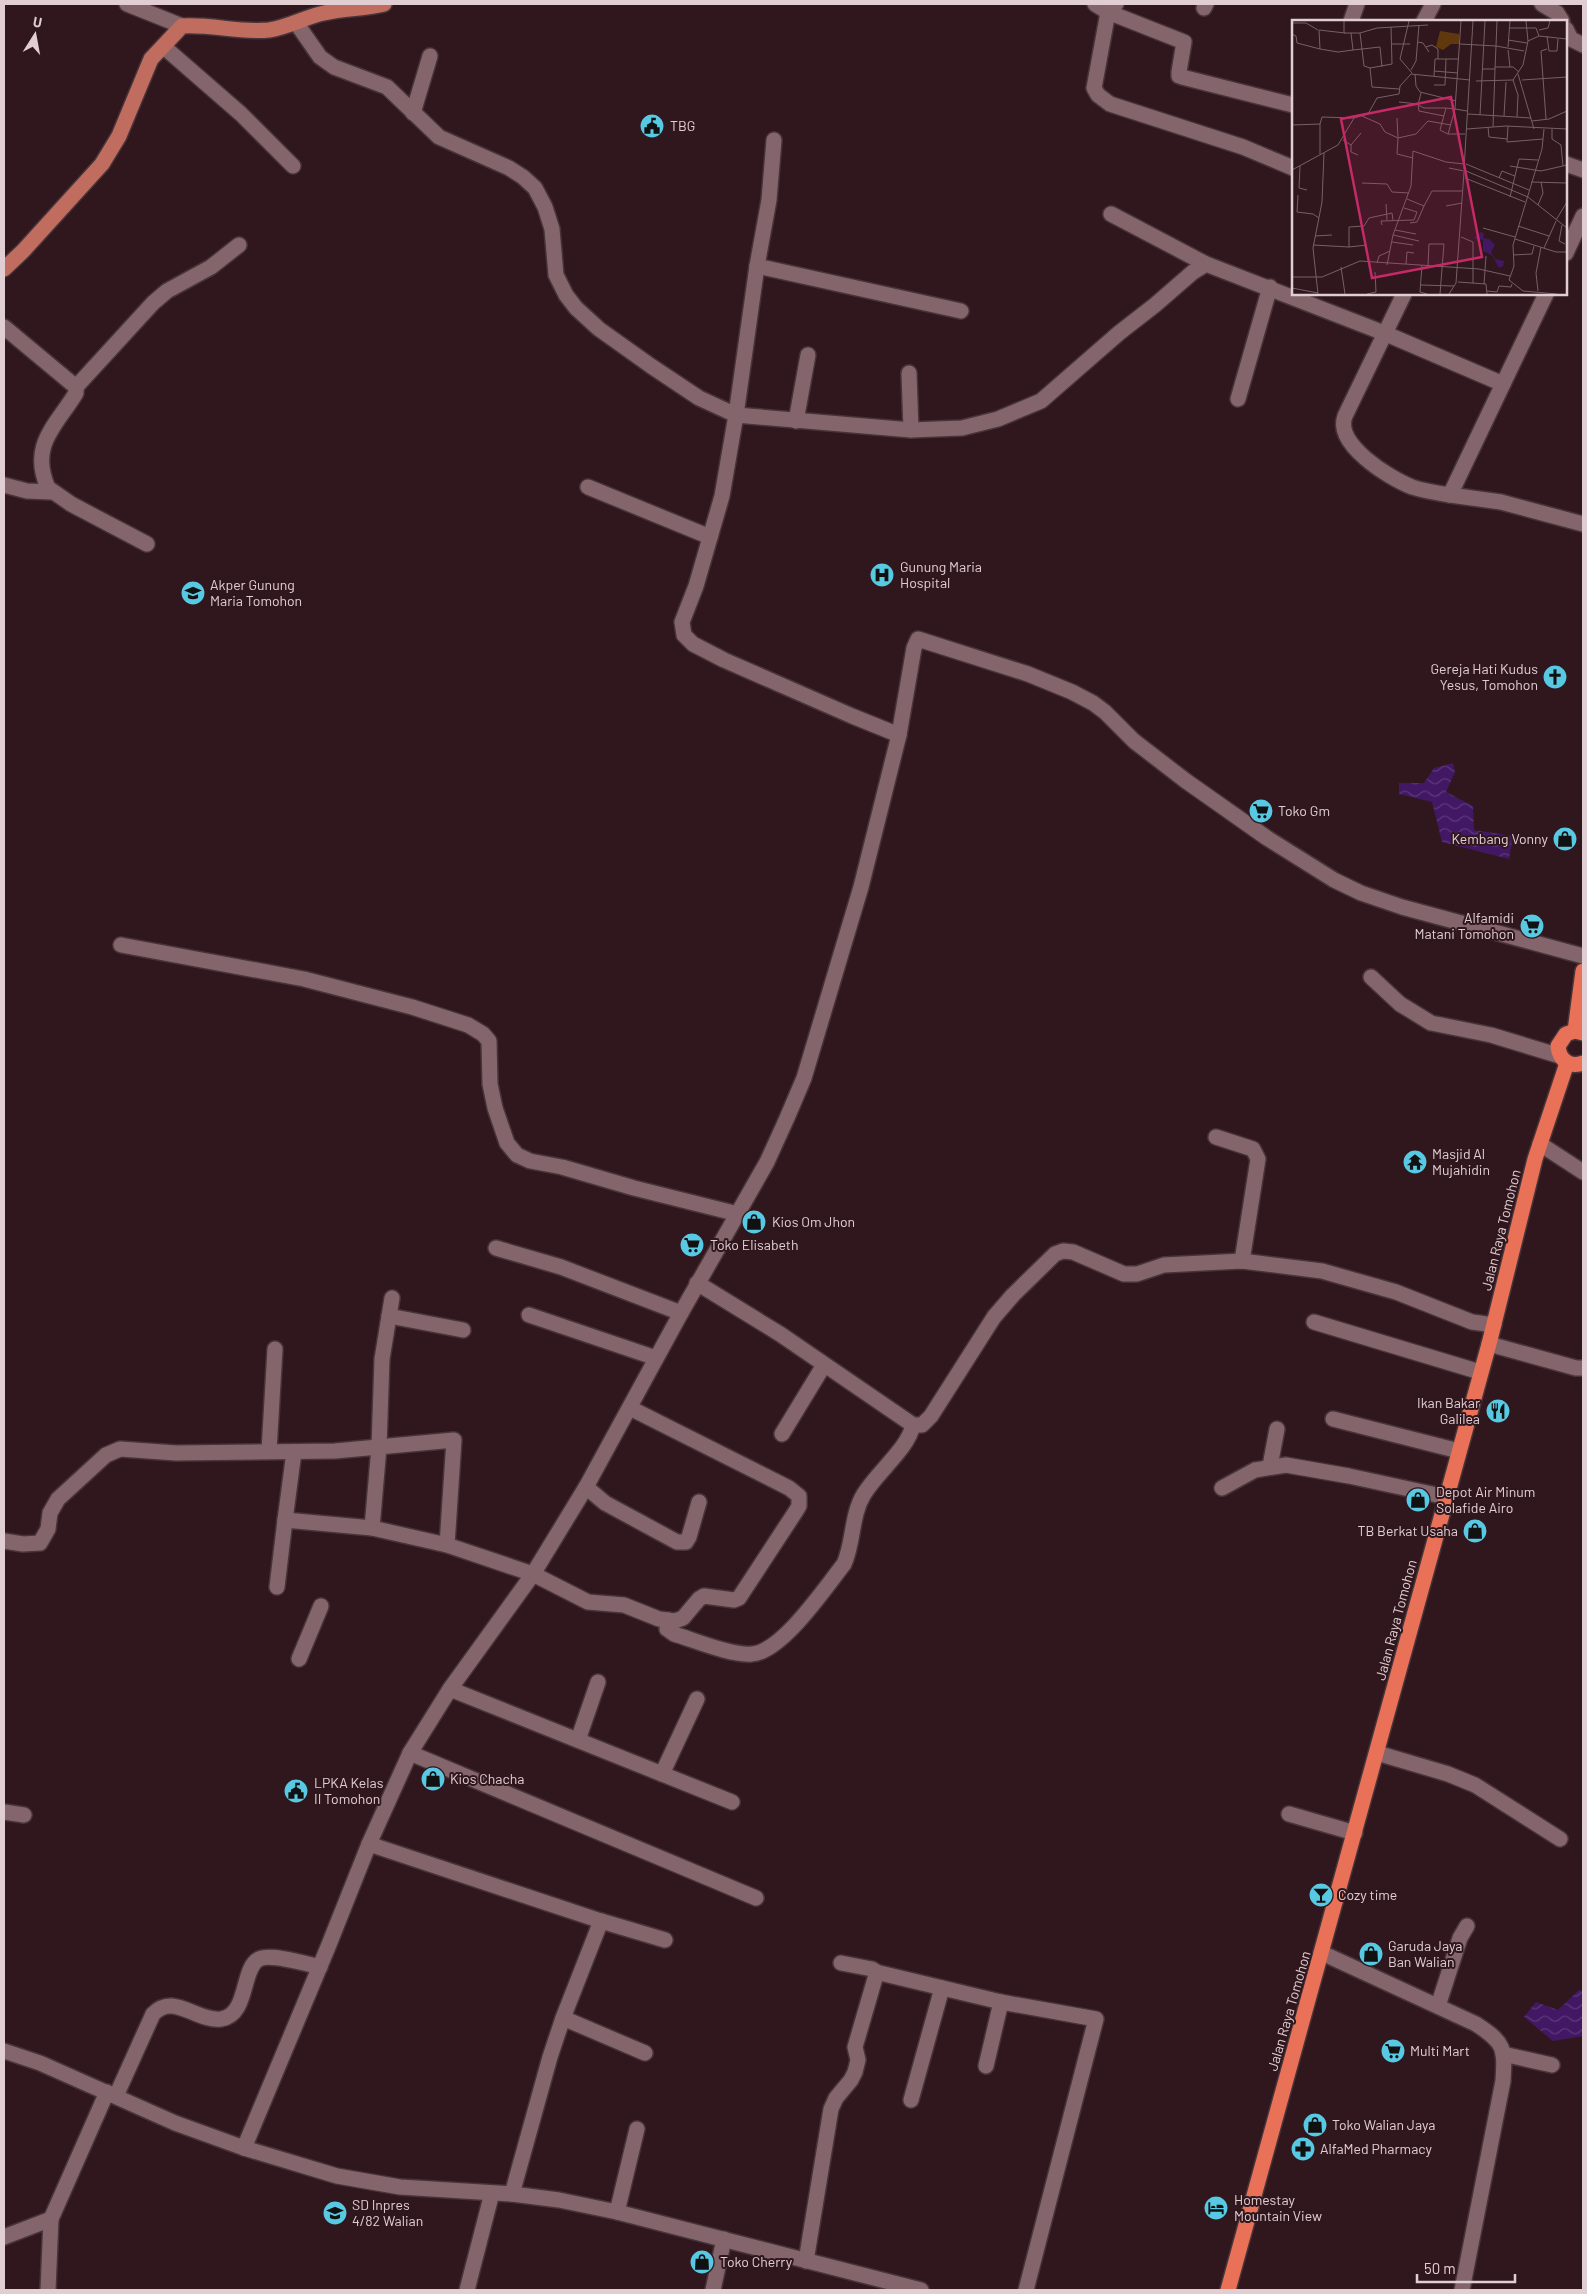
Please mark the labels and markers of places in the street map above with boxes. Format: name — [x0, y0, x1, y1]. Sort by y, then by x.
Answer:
public building icon: TBG — [639, 113, 665, 139]
place label: TBG — [670, 117, 695, 134]
place label: Gunung Maria Hospital — [900, 558, 982, 591]
hospital icon: Gunung Maria Hospital — [869, 562, 895, 588]
place label: Akper Gunung Maria Tomohon — [210, 576, 302, 609]
school or university icon: Akper Gunung Maria Tomohon — [180, 580, 206, 606]
place label: Gereja Hati Kudus Yesus, Tomohon — [1430, 660, 1538, 693]
church icon: Gereja Hati Kudus Yesus, Tomohon — [1542, 664, 1568, 690]
supermarket icon: Toko Gm — [1248, 798, 1274, 824]
place label: Toko Gm — [1278, 802, 1330, 819]
shop icon: Kembang Vonny — [1552, 826, 1578, 852]
place label: Kembang Vonny — [1451, 830, 1549, 847]
place label: Alfamidi Matani Tomohon — [1414, 909, 1514, 942]
supermarket icon: Alfamidi Matani Tomohon — [1519, 913, 1545, 939]
place label: Masjid Al Mujahidin — [1432, 1145, 1490, 1178]
temple icon: Masjid Al Mujahidin — [1402, 1149, 1428, 1175]
shop icon: Kios Om Jhon — [741, 1209, 767, 1235]
place label: Kios Om Jhon — [772, 1213, 855, 1230]
supermarket icon: Toko Elisabeth — [679, 1232, 705, 1258]
place label: Toko Elisabeth — [710, 1236, 799, 1253]
place label: Ikan Bakar Galilea — [1417, 1394, 1480, 1427]
restaurant icon: Ikan Bakar Galilea — [1485, 1398, 1511, 1424]
place label: Depot Air Minum Solafide Airo — [1436, 1483, 1535, 1516]
shop icon: Depot Air Minum Solafide Airo — [1405, 1487, 1431, 1513]
shop icon: TB Berkat Usaha — [1462, 1518, 1488, 1544]
place label: TB Berkat Usaha — [1358, 1522, 1458, 1539]
shop icon: Kios Chacha — [420, 1766, 446, 1792]
place label: Kios Chacha — [450, 1770, 524, 1787]
place label: LPKA Kelas II Tomohon — [314, 1774, 384, 1807]
public building icon: LPKA Kelas II Tomohon — [283, 1778, 309, 1804]
bar icon: Cozy time — [1308, 1882, 1334, 1908]
place label: Cozy time — [1338, 1886, 1397, 1903]
place label: Garuda Jaya Ban Walian — [1388, 1937, 1462, 1970]
shop icon: Garuda Jaya Ban Walian — [1358, 1941, 1384, 1967]
supermarket icon: Multi Mart — [1380, 2038, 1406, 2064]
place label: Multi Mart — [1410, 2042, 1470, 2059]
shop icon: Toko Walian Jaya — [1302, 2112, 1328, 2138]
place label: Toko Walian Jaya — [1332, 2116, 1435, 2133]
pharmacy icon: AlfaMed Pharmacy — [1290, 2136, 1316, 2162]
place label: AlfaMed Pharmacy — [1320, 2140, 1433, 2157]
place label: Homestay Mountain View — [1234, 2191, 1322, 2224]
hotel icon: Homestay Mountain View — [1203, 2195, 1229, 2221]
place label: SD Inpres 4/82 Walian — [352, 2196, 423, 2229]
school or university icon: SD Inpres 4/82 Walian — [322, 2200, 348, 2226]
shop icon: Toko Cherry — [689, 2249, 715, 2275]
place label: Toko Cherry — [720, 2253, 793, 2270]

